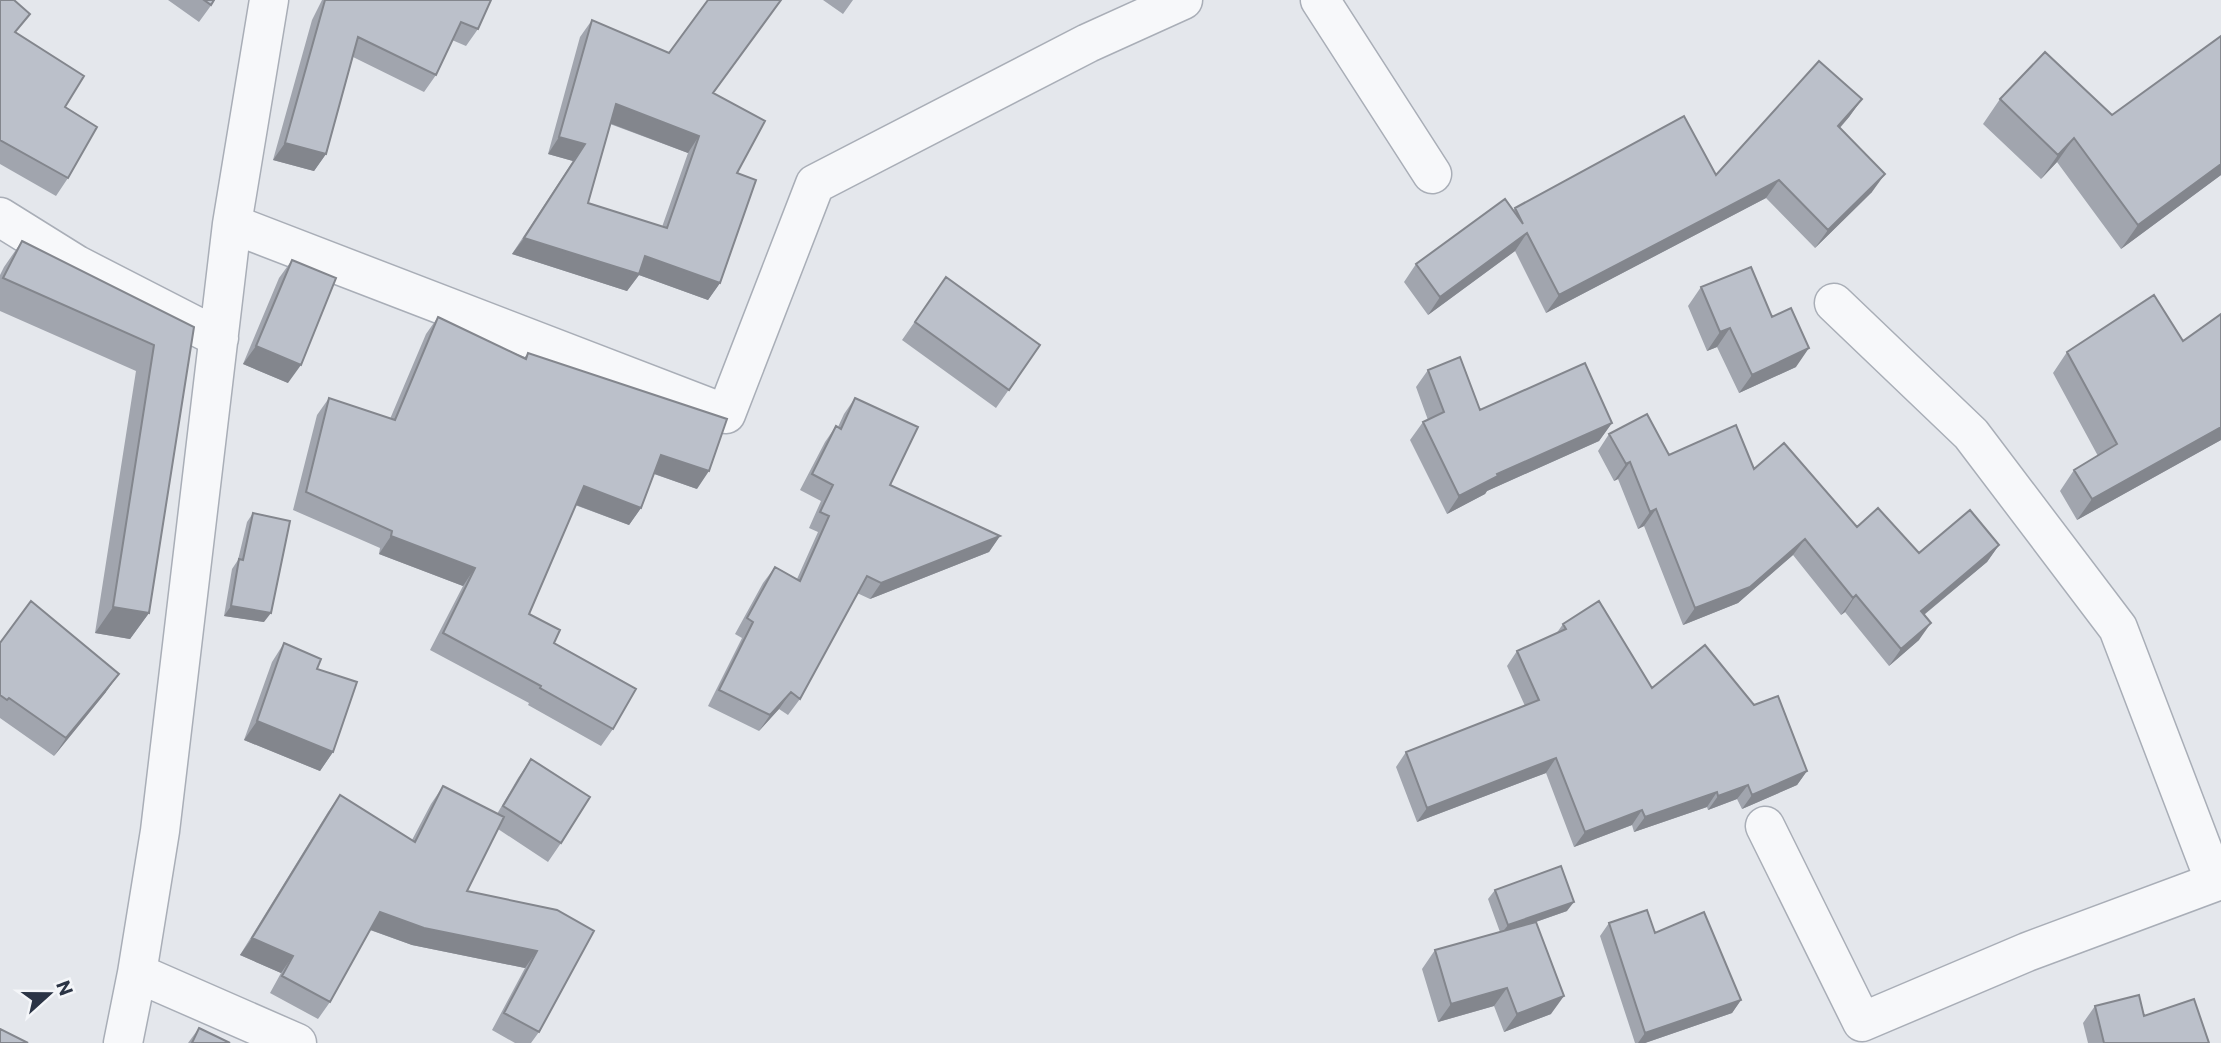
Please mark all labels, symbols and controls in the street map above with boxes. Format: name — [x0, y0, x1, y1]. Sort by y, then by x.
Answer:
north arrow — [14, 959, 84, 1029]
text: N — [52, 977, 79, 999]

